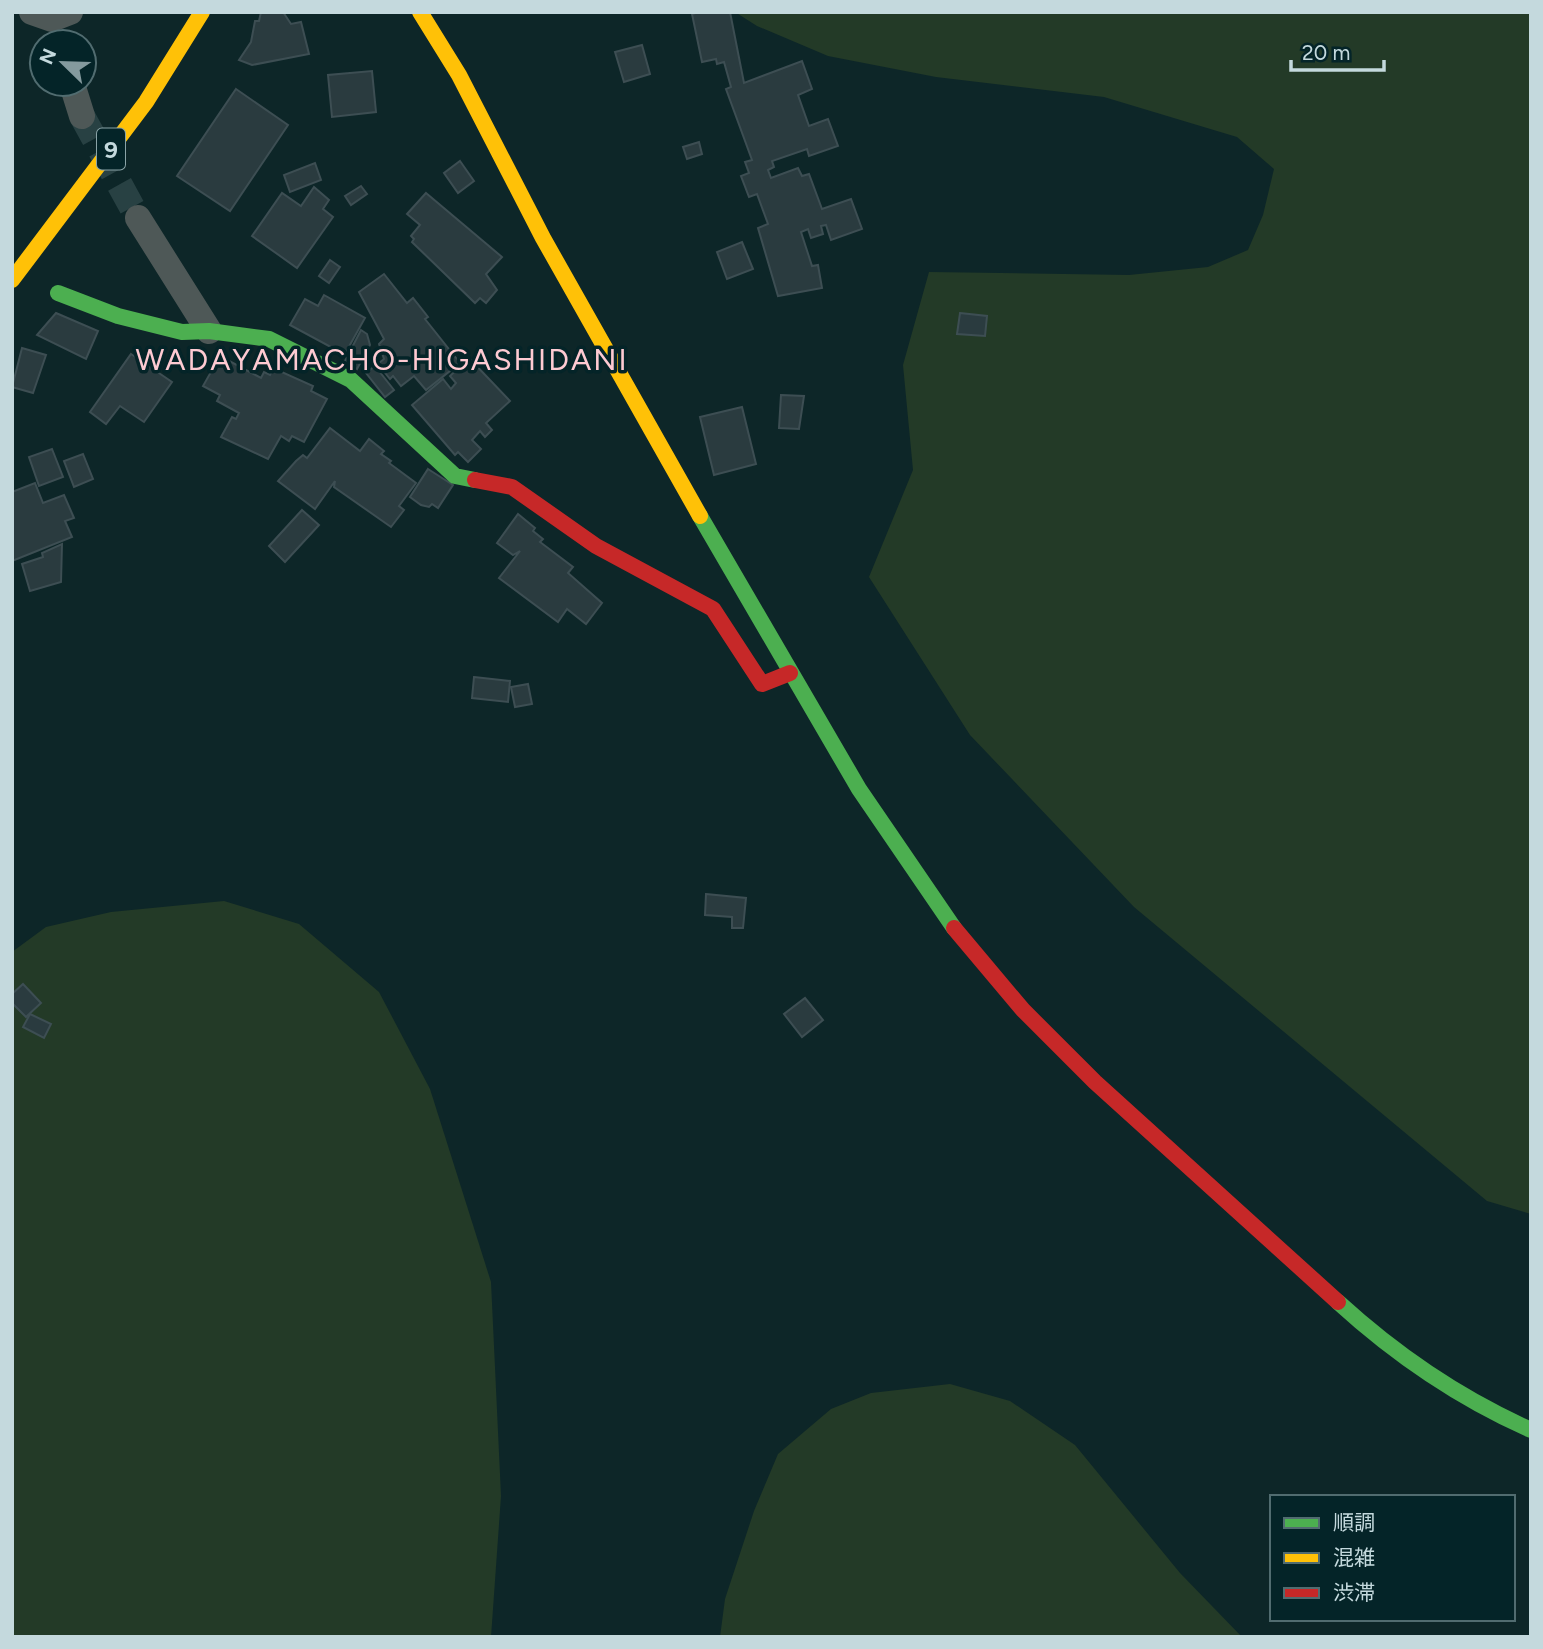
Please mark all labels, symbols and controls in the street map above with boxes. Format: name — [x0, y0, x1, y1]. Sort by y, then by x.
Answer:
north arrow — [28, 28, 98, 98]
scale bar — [1291, 28, 1384, 72]
text: 20 m — [1302, 40, 1350, 65]
text: N — [34, 45, 61, 68]
road number: 9 — [97, 128, 125, 169]
district label: WADAYAMACHO-HIGASHIDANI — [135, 341, 629, 378]
legend — [1270, 1495, 1515, 1621]
text: 順調 — [1333, 1510, 1375, 1535]
text: 混雑 — [1333, 1545, 1375, 1570]
text: 渋滞 — [1333, 1580, 1375, 1605]

